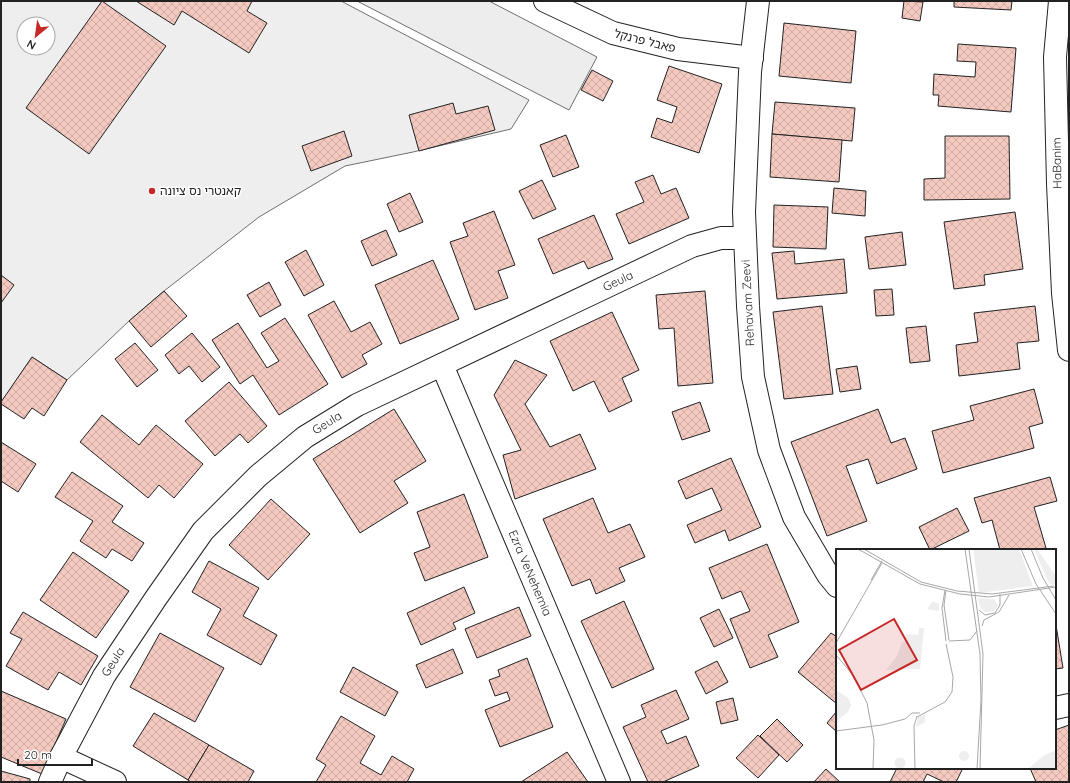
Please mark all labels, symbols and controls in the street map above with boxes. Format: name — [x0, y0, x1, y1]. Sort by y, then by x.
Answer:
north arrow — [16, 16, 56, 56]
street label: פאבל פרנקל — [613, 26, 678, 55]
text: N — [24, 37, 38, 53]
street label: HaBanim — [1049, 137, 1064, 189]
place label: קאנטרי נס ציונה — [160, 183, 242, 198]
marker: קאנטרי נס ציונה — [147, 186, 157, 196]
street label: Rehavam Zeevi — [738, 259, 757, 347]
street label: Geula — [600, 267, 635, 294]
street label: Geula — [309, 408, 344, 437]
street label: Ezra VeNehemia — [506, 528, 555, 618]
inset map — [836, 549, 1056, 769]
street label: Geula — [98, 644, 128, 679]
scale bar — [18, 741, 92, 767]
text: 20 m — [24, 747, 52, 762]

